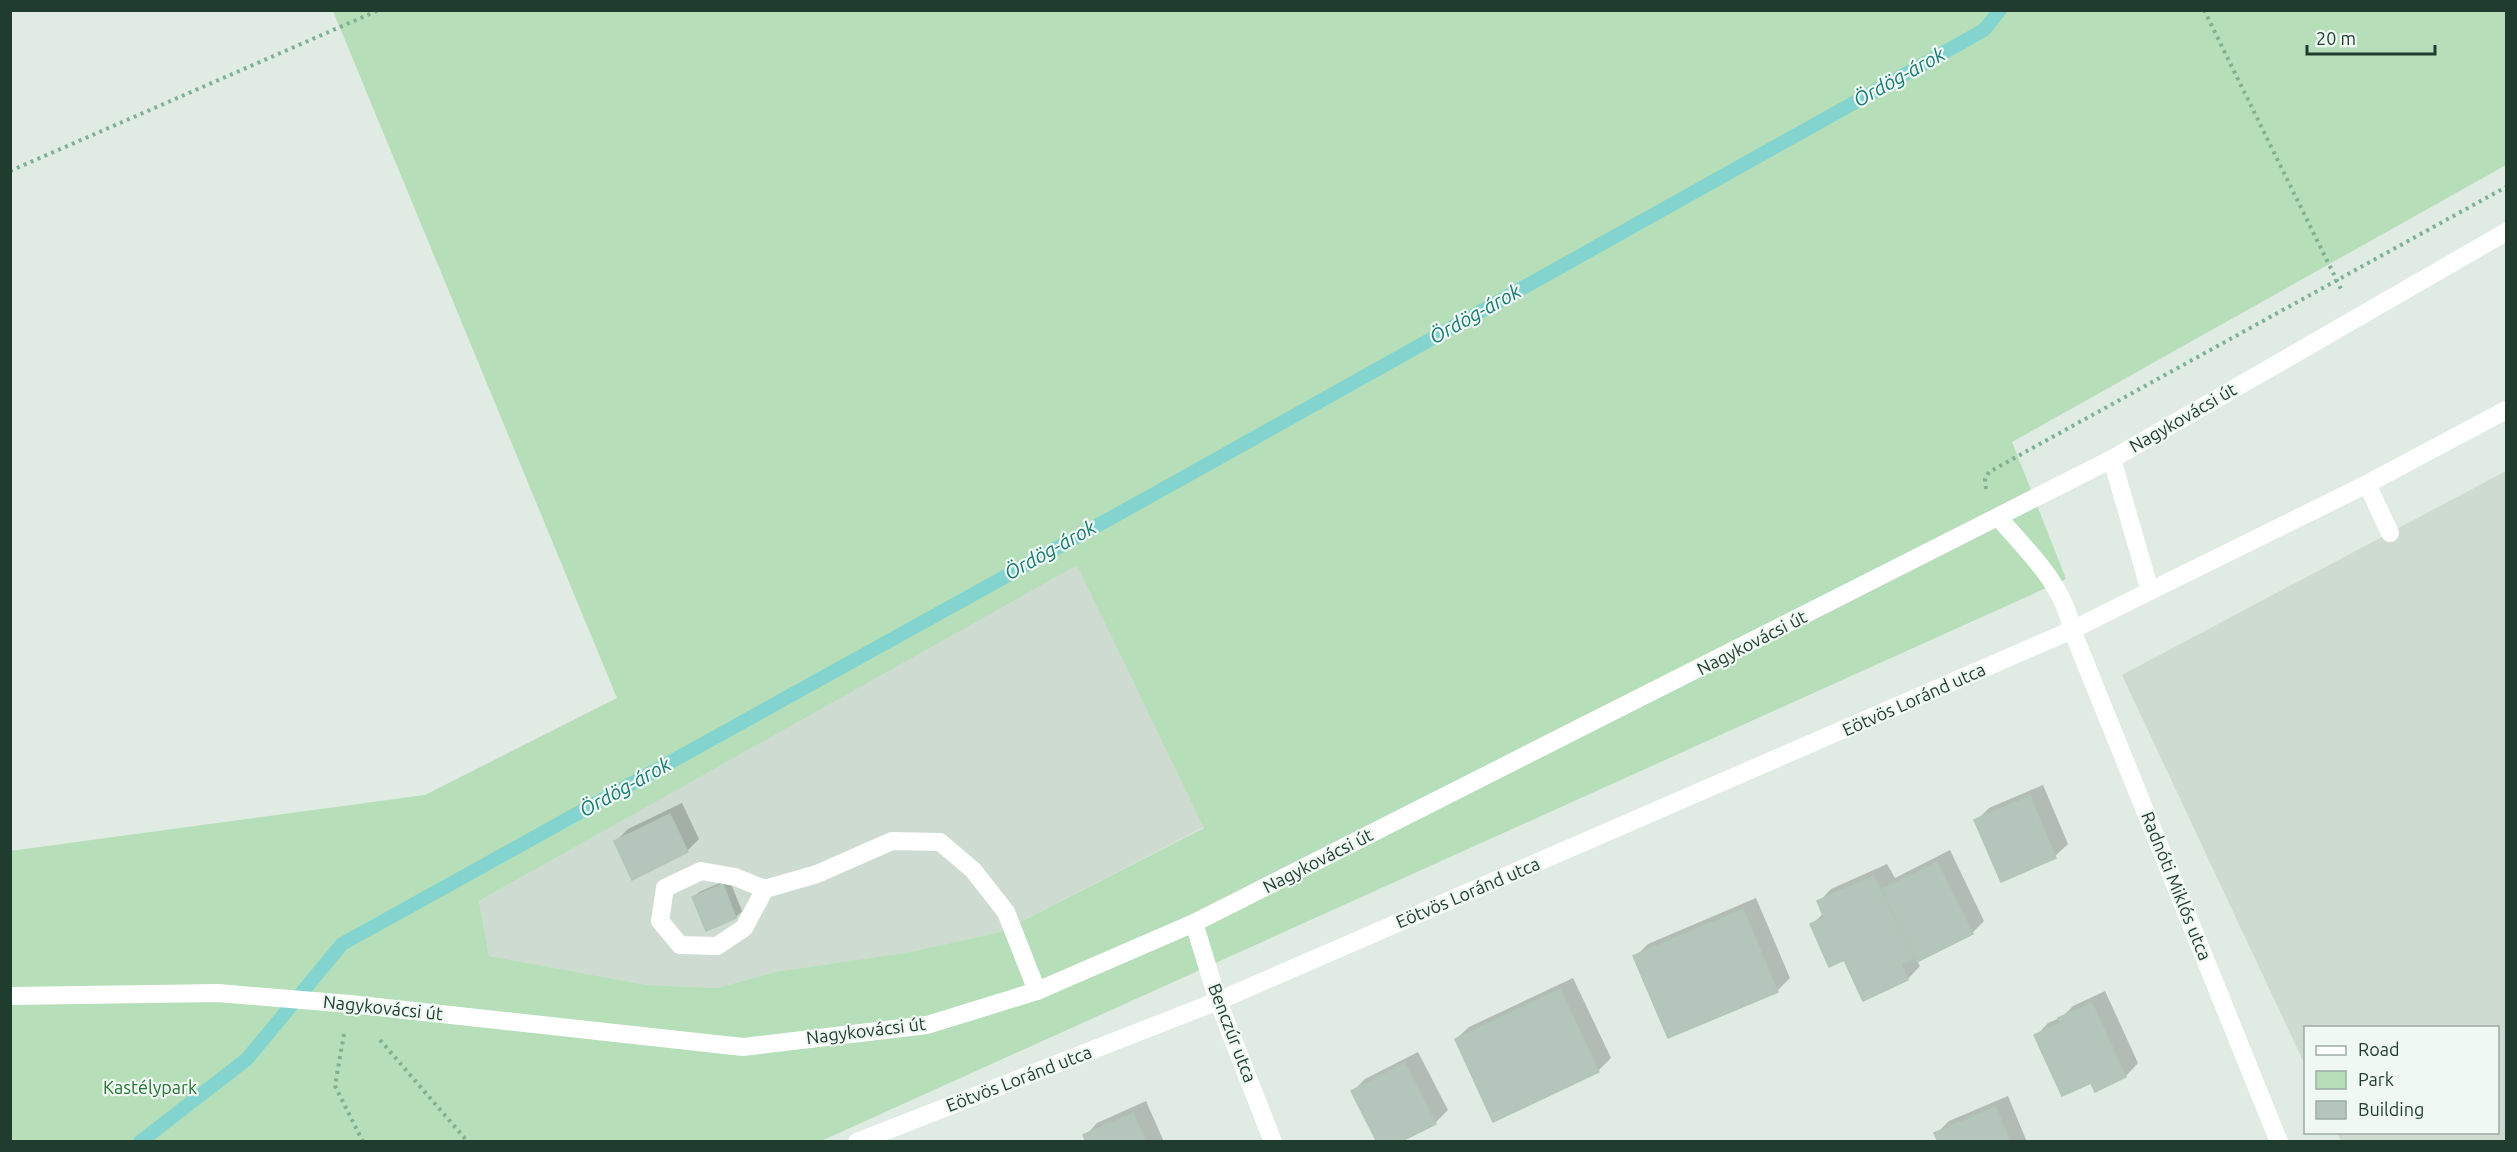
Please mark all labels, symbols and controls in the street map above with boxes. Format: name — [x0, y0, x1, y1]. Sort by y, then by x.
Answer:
scale bar — [2307, 18, 2434, 56]
text: 20 m — [2316, 28, 2356, 48]
water label: Ördög-árok — [1849, 42, 1949, 111]
water label: Ördög-árok — [1425, 279, 1525, 348]
street label: Nagykovácsi út — [2125, 378, 2240, 456]
water label: Ördög-árok — [1000, 515, 1100, 584]
street label: Nagykovácsi út — [1693, 606, 1810, 678]
street label: Eötvös Loránd utca — [1839, 659, 1988, 740]
water label: Ördög-árok — [575, 752, 675, 821]
street label: Radnóti Miklós utca — [2138, 808, 2216, 963]
street label: Nagykovácsi út — [1259, 824, 1376, 896]
street label: Eötvös Loránd utca — [1393, 853, 1543, 931]
street label: Benczúr utca — [1205, 980, 1261, 1085]
street label: Nagykovácsi út — [322, 991, 444, 1023]
street label: Nagykovácsi út — [805, 1013, 927, 1047]
legend — [2304, 1026, 2499, 1134]
text: Road — [2358, 1039, 2400, 1059]
street label: Eötvös Loránd utca — [943, 1041, 1094, 1115]
text: Park — [2358, 1069, 2394, 1089]
park label: Kastélypark — [103, 1077, 197, 1097]
text: Building — [2358, 1099, 2424, 1119]

